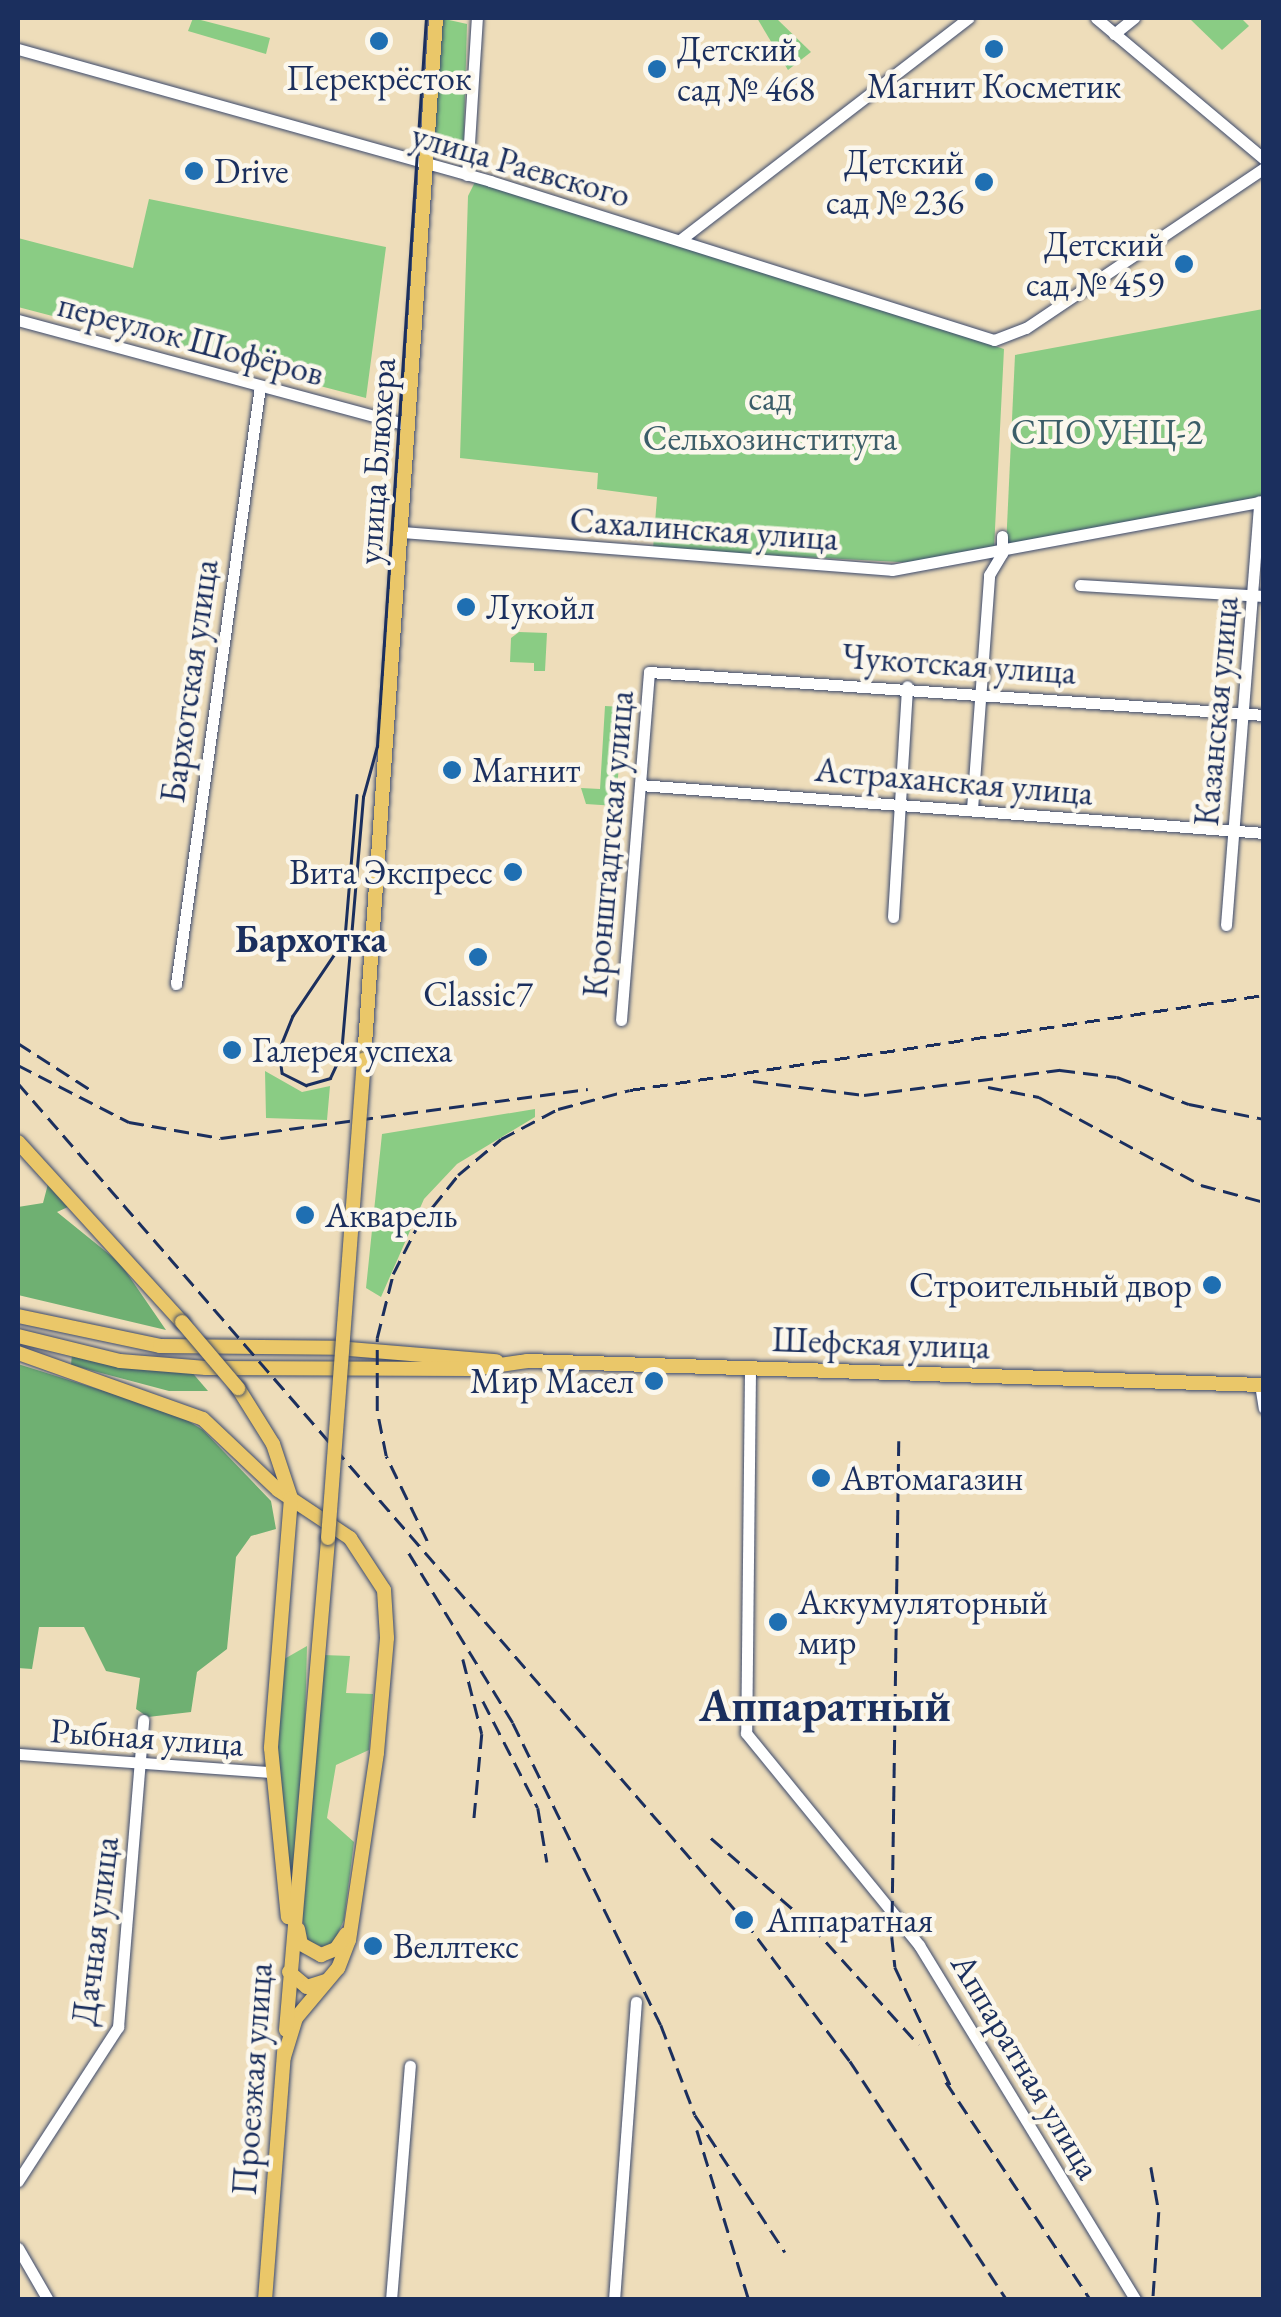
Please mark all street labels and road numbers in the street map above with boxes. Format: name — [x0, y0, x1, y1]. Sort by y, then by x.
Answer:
street label: улица Раевского — [407, 114, 635, 216]
street label: переулок Шофёров — [54, 283, 328, 395]
street label: улица Блюхера — [348, 356, 404, 566]
street label: Сахалинская улица — [568, 499, 840, 559]
street label: Бархотская улица — [151, 556, 227, 806]
street label: Казанская улица — [1185, 594, 1247, 828]
street label: Чукотская улица — [840, 635, 1078, 693]
street label: Кронштадтская улица — [574, 689, 642, 999]
street label: Астраханская улица — [813, 748, 1095, 814]
street label: Шефская улица — [771, 1318, 991, 1368]
street label: Рыбная улица — [49, 1709, 245, 1765]
street label: Дачная улица — [63, 1834, 127, 2028]
street label: Аппаратная улица — [942, 1946, 1110, 2186]
street label: Проезжая улица — [223, 1961, 281, 2197]

